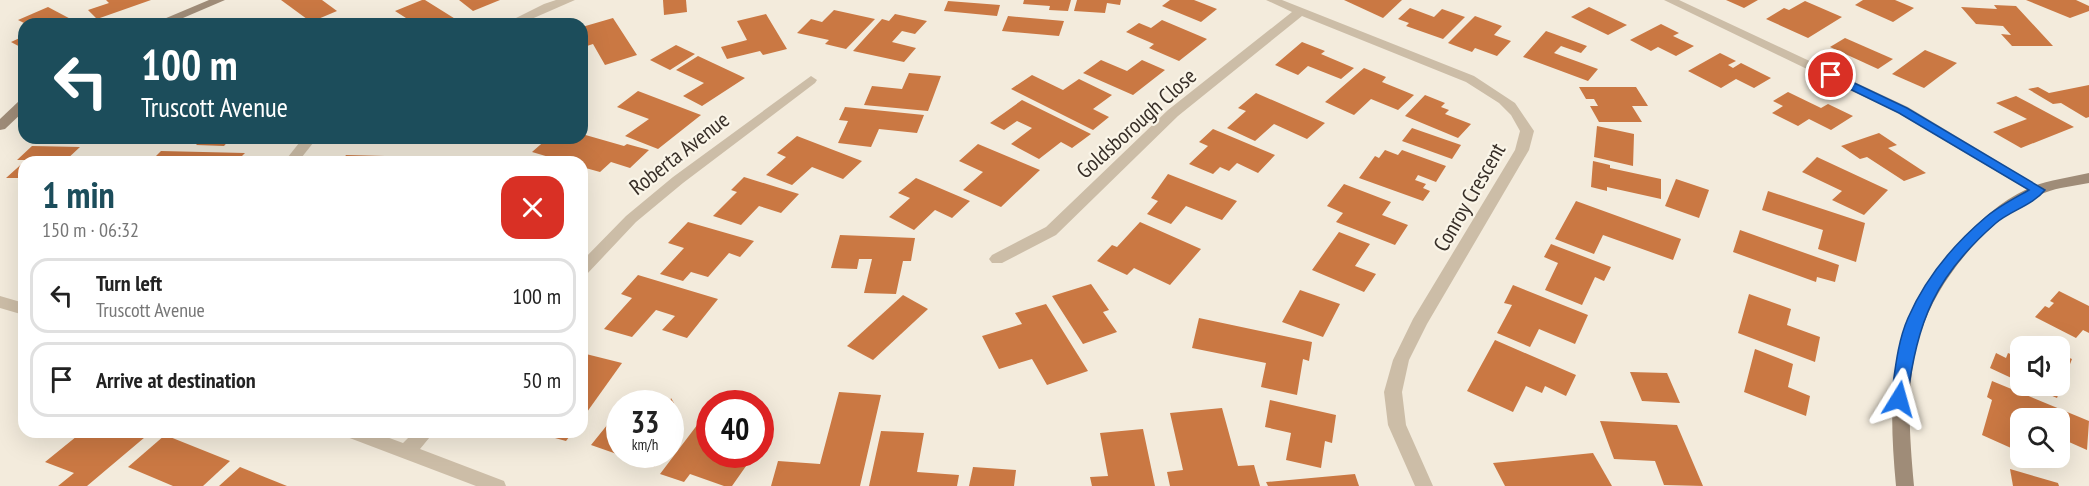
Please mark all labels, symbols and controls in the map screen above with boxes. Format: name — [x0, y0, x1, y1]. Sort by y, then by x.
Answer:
text: 100 m — [141, 37, 238, 92]
icon: left — [42, 42, 120, 120]
pin — [1805, 49, 1856, 100]
icon: arrive — [1814, 58, 1847, 91]
street label: Goldsborough Close — [1070, 62, 1202, 184]
text: Truscott Avenue — [141, 90, 288, 124]
street label: Roberta Avenue — [624, 105, 734, 201]
street label: Conroy Crescent — [1427, 138, 1511, 256]
text: 1 min — [42, 171, 115, 218]
button: close — [501, 176, 564, 239]
text: 150 m · 06:32 — [42, 217, 139, 243]
text: Turn left — [96, 269, 162, 297]
icon: left — [45, 279, 78, 312]
text: 100 m — [512, 282, 561, 310]
text: Truscott Avenue — [96, 297, 205, 323]
map controls — [2010, 336, 2070, 468]
button: sound — [2010, 336, 2070, 396]
icon: arrive — [45, 363, 78, 396]
text: Arrive at destination — [96, 366, 256, 394]
text: 50 m — [522, 366, 561, 394]
position arrow — [1867, 367, 1931, 431]
speed limit sign: 40 — [696, 390, 774, 468]
text: 33 — [631, 402, 659, 441]
button: search — [2010, 408, 2070, 468]
text: km/h — [632, 435, 658, 454]

